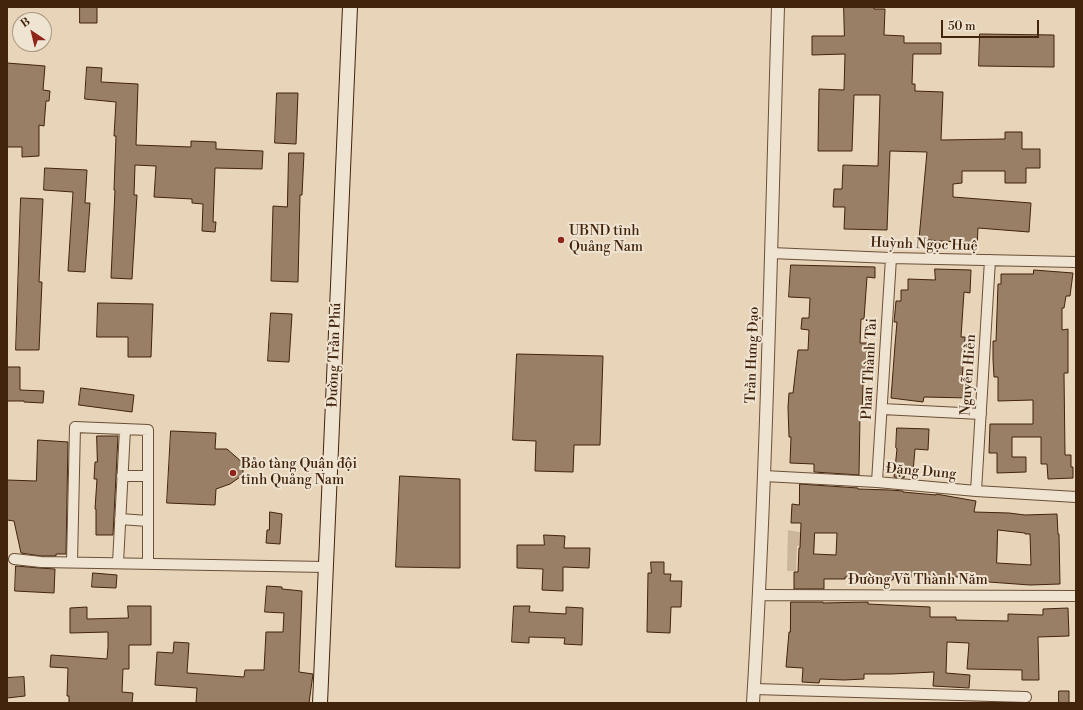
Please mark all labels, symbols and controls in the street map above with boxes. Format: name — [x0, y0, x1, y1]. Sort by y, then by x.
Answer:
north arrow — [12, 12, 52, 52]
scale bar — [943, 12, 1041, 38]
text: B — [18, 15, 33, 31]
text: 50 m — [948, 19, 976, 34]
place label: UBND tỉnh Quảng Nam — [569, 224, 643, 256]
marker: UBND tỉnh Quảng Nam — [556, 235, 566, 245]
street label: Huỳnh Ngọc Huệ — [870, 235, 978, 255]
street label: Đường Trần Phú — [325, 302, 345, 408]
street label: Trần Hưng Đạo — [743, 306, 763, 404]
street label: Phan Thành Tài — [859, 318, 881, 420]
street label: Nguyễn Hiền — [958, 334, 980, 416]
place label: Bảo tàng Quân đội tỉnh Quảng Nam — [241, 457, 357, 490]
street label: Đặng Dung — [885, 461, 957, 483]
marker: Bảo tàng Quân đội tỉnh Quảng Nam — [228, 468, 238, 478]
street label: Đường Vũ Thành Năm — [848, 573, 988, 589]

